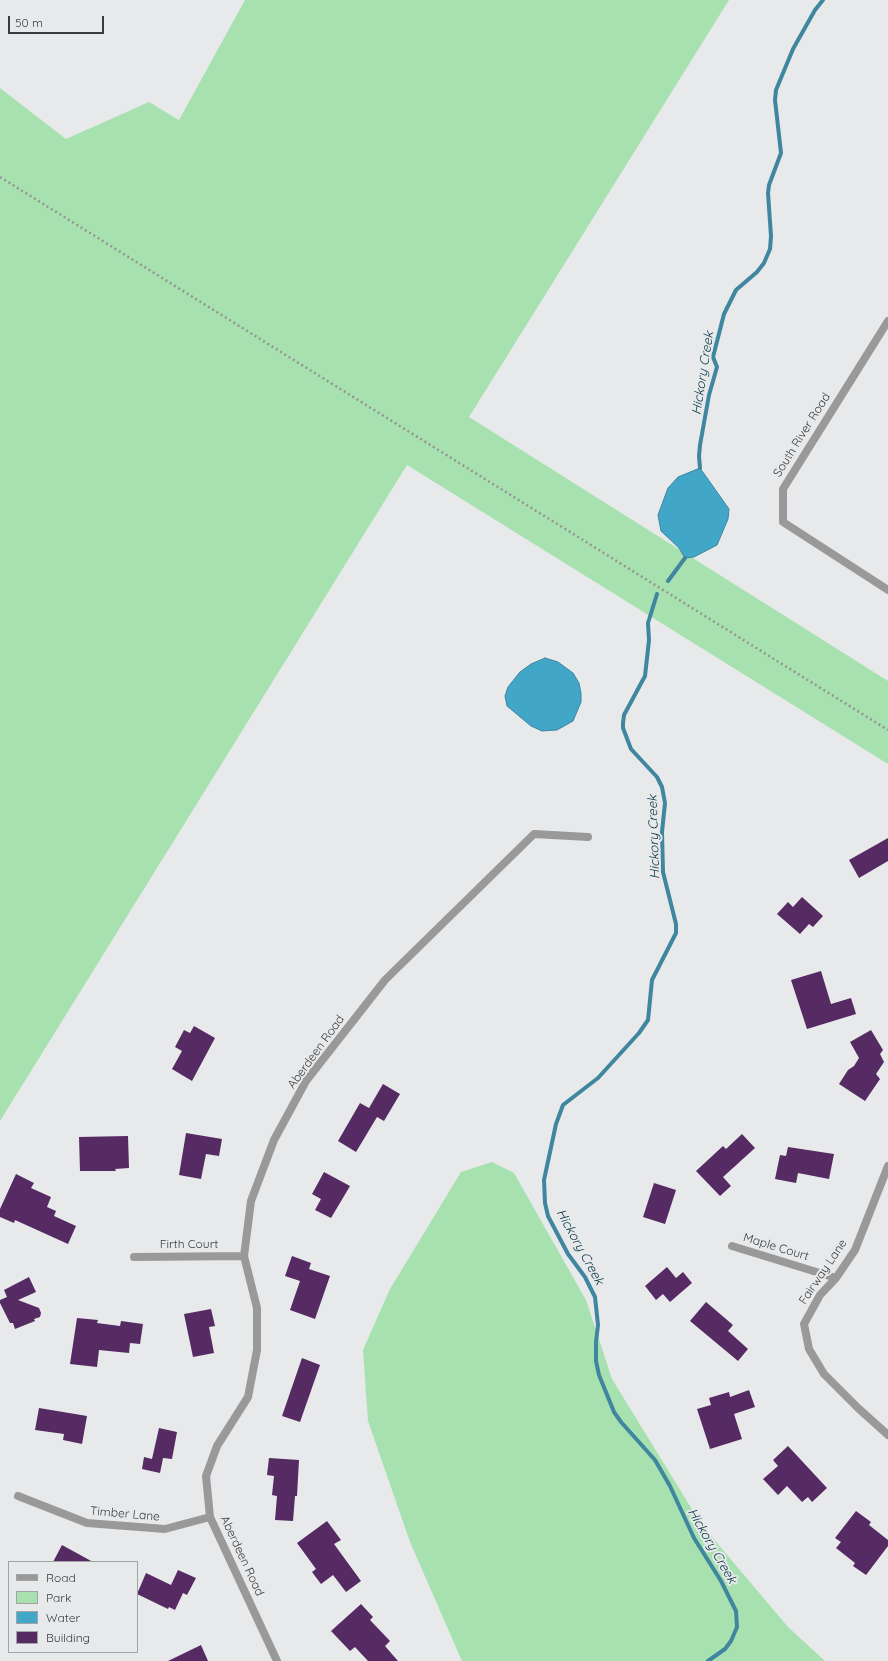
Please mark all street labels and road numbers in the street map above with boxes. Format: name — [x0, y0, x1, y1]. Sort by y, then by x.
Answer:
street label: South River Road — [770, 390, 834, 480]
street label: Aberdeen Road — [285, 1013, 347, 1091]
street label: Maple Court — [741, 1230, 811, 1264]
street label: Firth Court — [160, 1237, 218, 1251]
street label: Fairway Lane — [796, 1237, 850, 1307]
street label: Timber Lane — [89, 1504, 161, 1524]
street label: Aberdeen Road — [217, 1514, 267, 1598]

